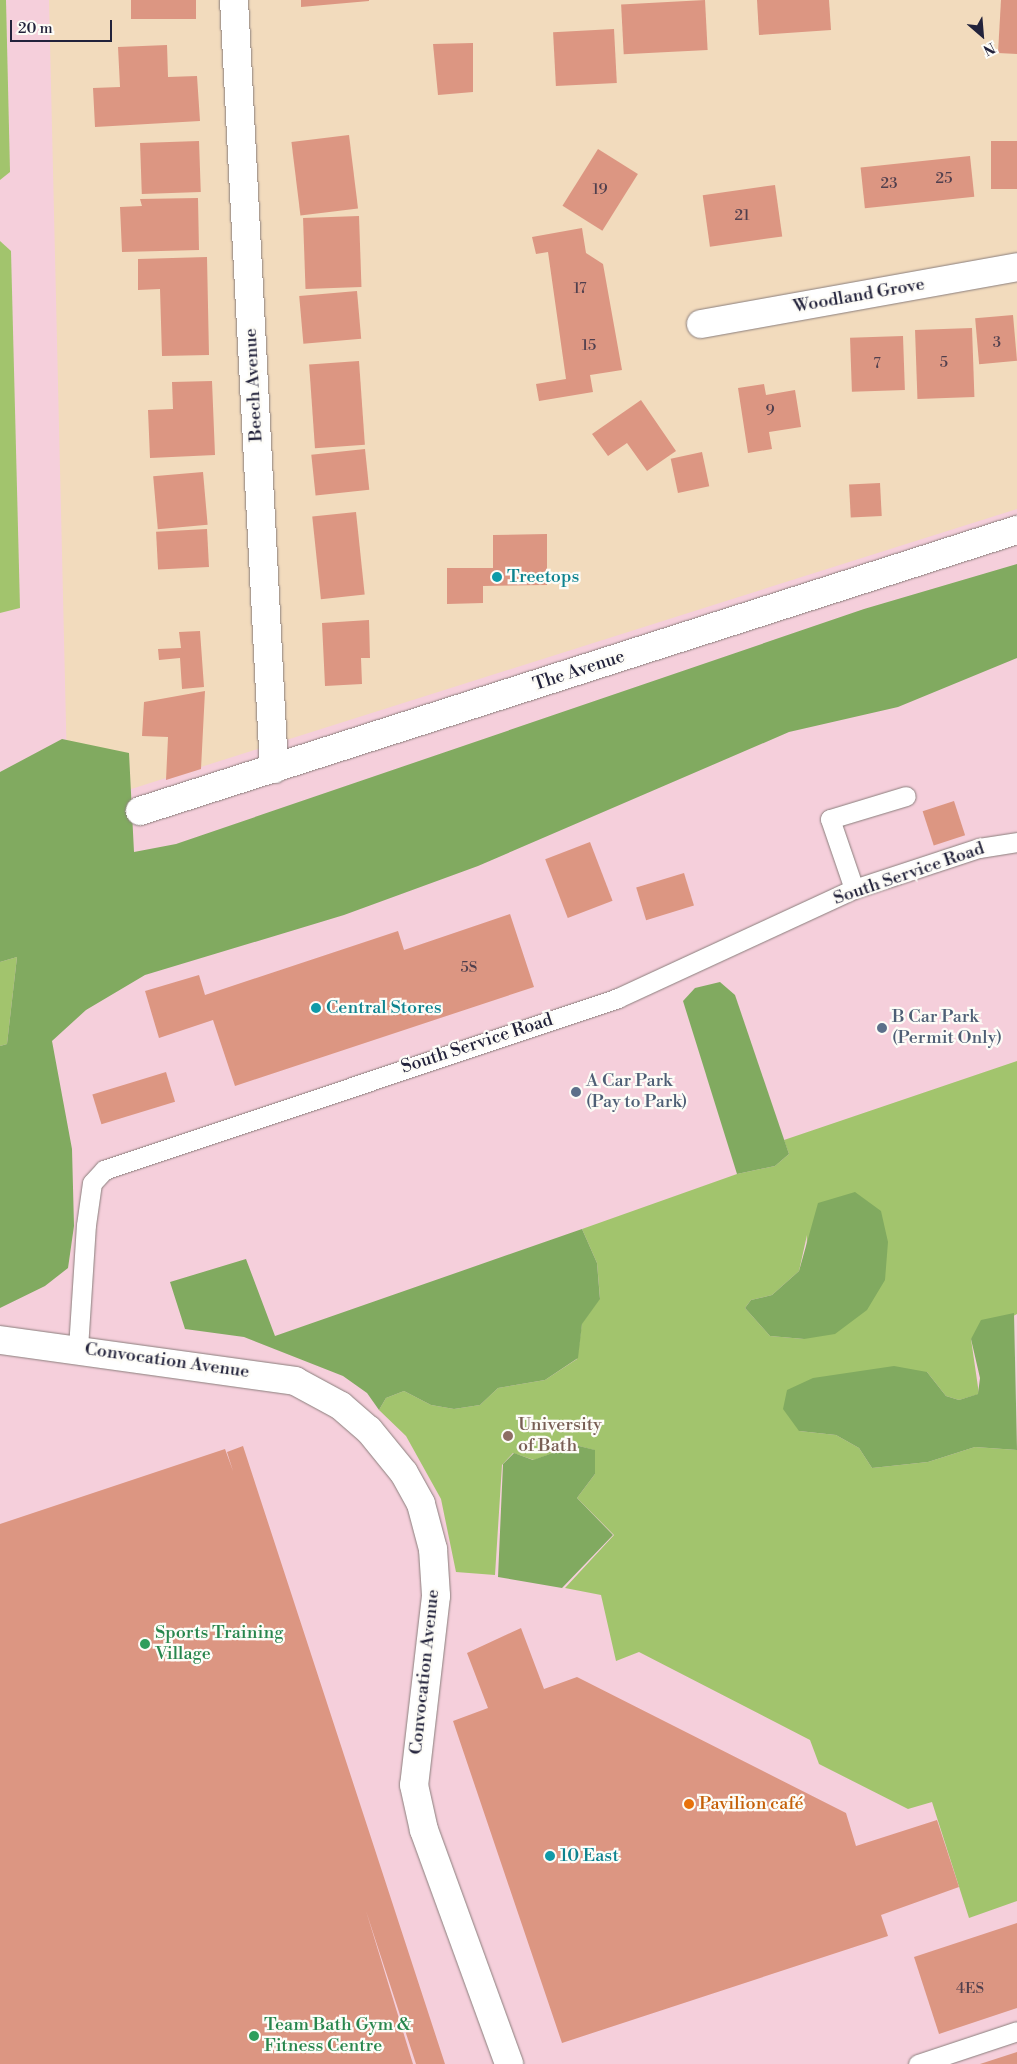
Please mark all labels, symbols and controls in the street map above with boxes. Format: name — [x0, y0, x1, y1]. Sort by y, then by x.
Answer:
scale bar — [12, 10, 115, 42]
north arrow — [957, 10, 1007, 60]
text: 20 m — [18, 19, 53, 38]
text: N — [980, 38, 998, 59]
house number: 25 — [936, 170, 952, 188]
house number: 23 — [881, 175, 897, 193]
house number: 19 — [592, 181, 608, 199]
house number: 21 — [734, 207, 750, 225]
street label: Woodland Grove — [792, 274, 926, 318]
house number: 17 — [573, 280, 587, 298]
street label: Beech Avenue — [240, 328, 268, 442]
house number: 3 — [993, 334, 1001, 352]
house number: 15 — [582, 337, 596, 355]
house number: 5 — [940, 354, 948, 372]
house number: 7 — [873, 355, 881, 373]
house number: 9 — [765, 402, 775, 420]
place label: Treetops — [507, 566, 579, 588]
marker: Treetops — [491, 571, 503, 583]
street label: The Avenue — [530, 646, 628, 696]
street label: South Service Road — [831, 838, 987, 910]
house number: 5S — [461, 959, 477, 977]
place label: Central Stores — [326, 997, 442, 1019]
marker: Central Stores — [310, 1002, 322, 1014]
place label: B Car Park (Permit Only) — [892, 1007, 1002, 1050]
street label: South Service Road — [398, 1009, 556, 1079]
marker: B Car Park (Permit Only) — [876, 1022, 888, 1034]
place label: A Car Park (Pay to Park) — [586, 1071, 687, 1114]
marker: A Car Park (Pay to Park) — [570, 1086, 582, 1098]
street label: Convocation Avenue — [83, 1339, 251, 1383]
place label: University of Bath — [518, 1415, 602, 1458]
marker: University of Bath — [502, 1430, 514, 1442]
street label: Convocation Avenue — [406, 1588, 444, 1756]
place label: Sports Training Village — [155, 1623, 283, 1666]
marker: Sports Training Village — [139, 1638, 151, 1650]
place label: Pavilion café — [699, 1793, 804, 1815]
marker: Pavilion café — [683, 1798, 695, 1810]
place label: 10 East — [560, 1845, 619, 1867]
marker: 10 East — [544, 1850, 556, 1862]
house number: 4ES — [956, 1980, 984, 1998]
place label: Team Bath Gym & Fitness Centre — [264, 2015, 411, 2058]
marker: Team Bath Gym & Fitness Centre — [248, 2030, 260, 2042]

